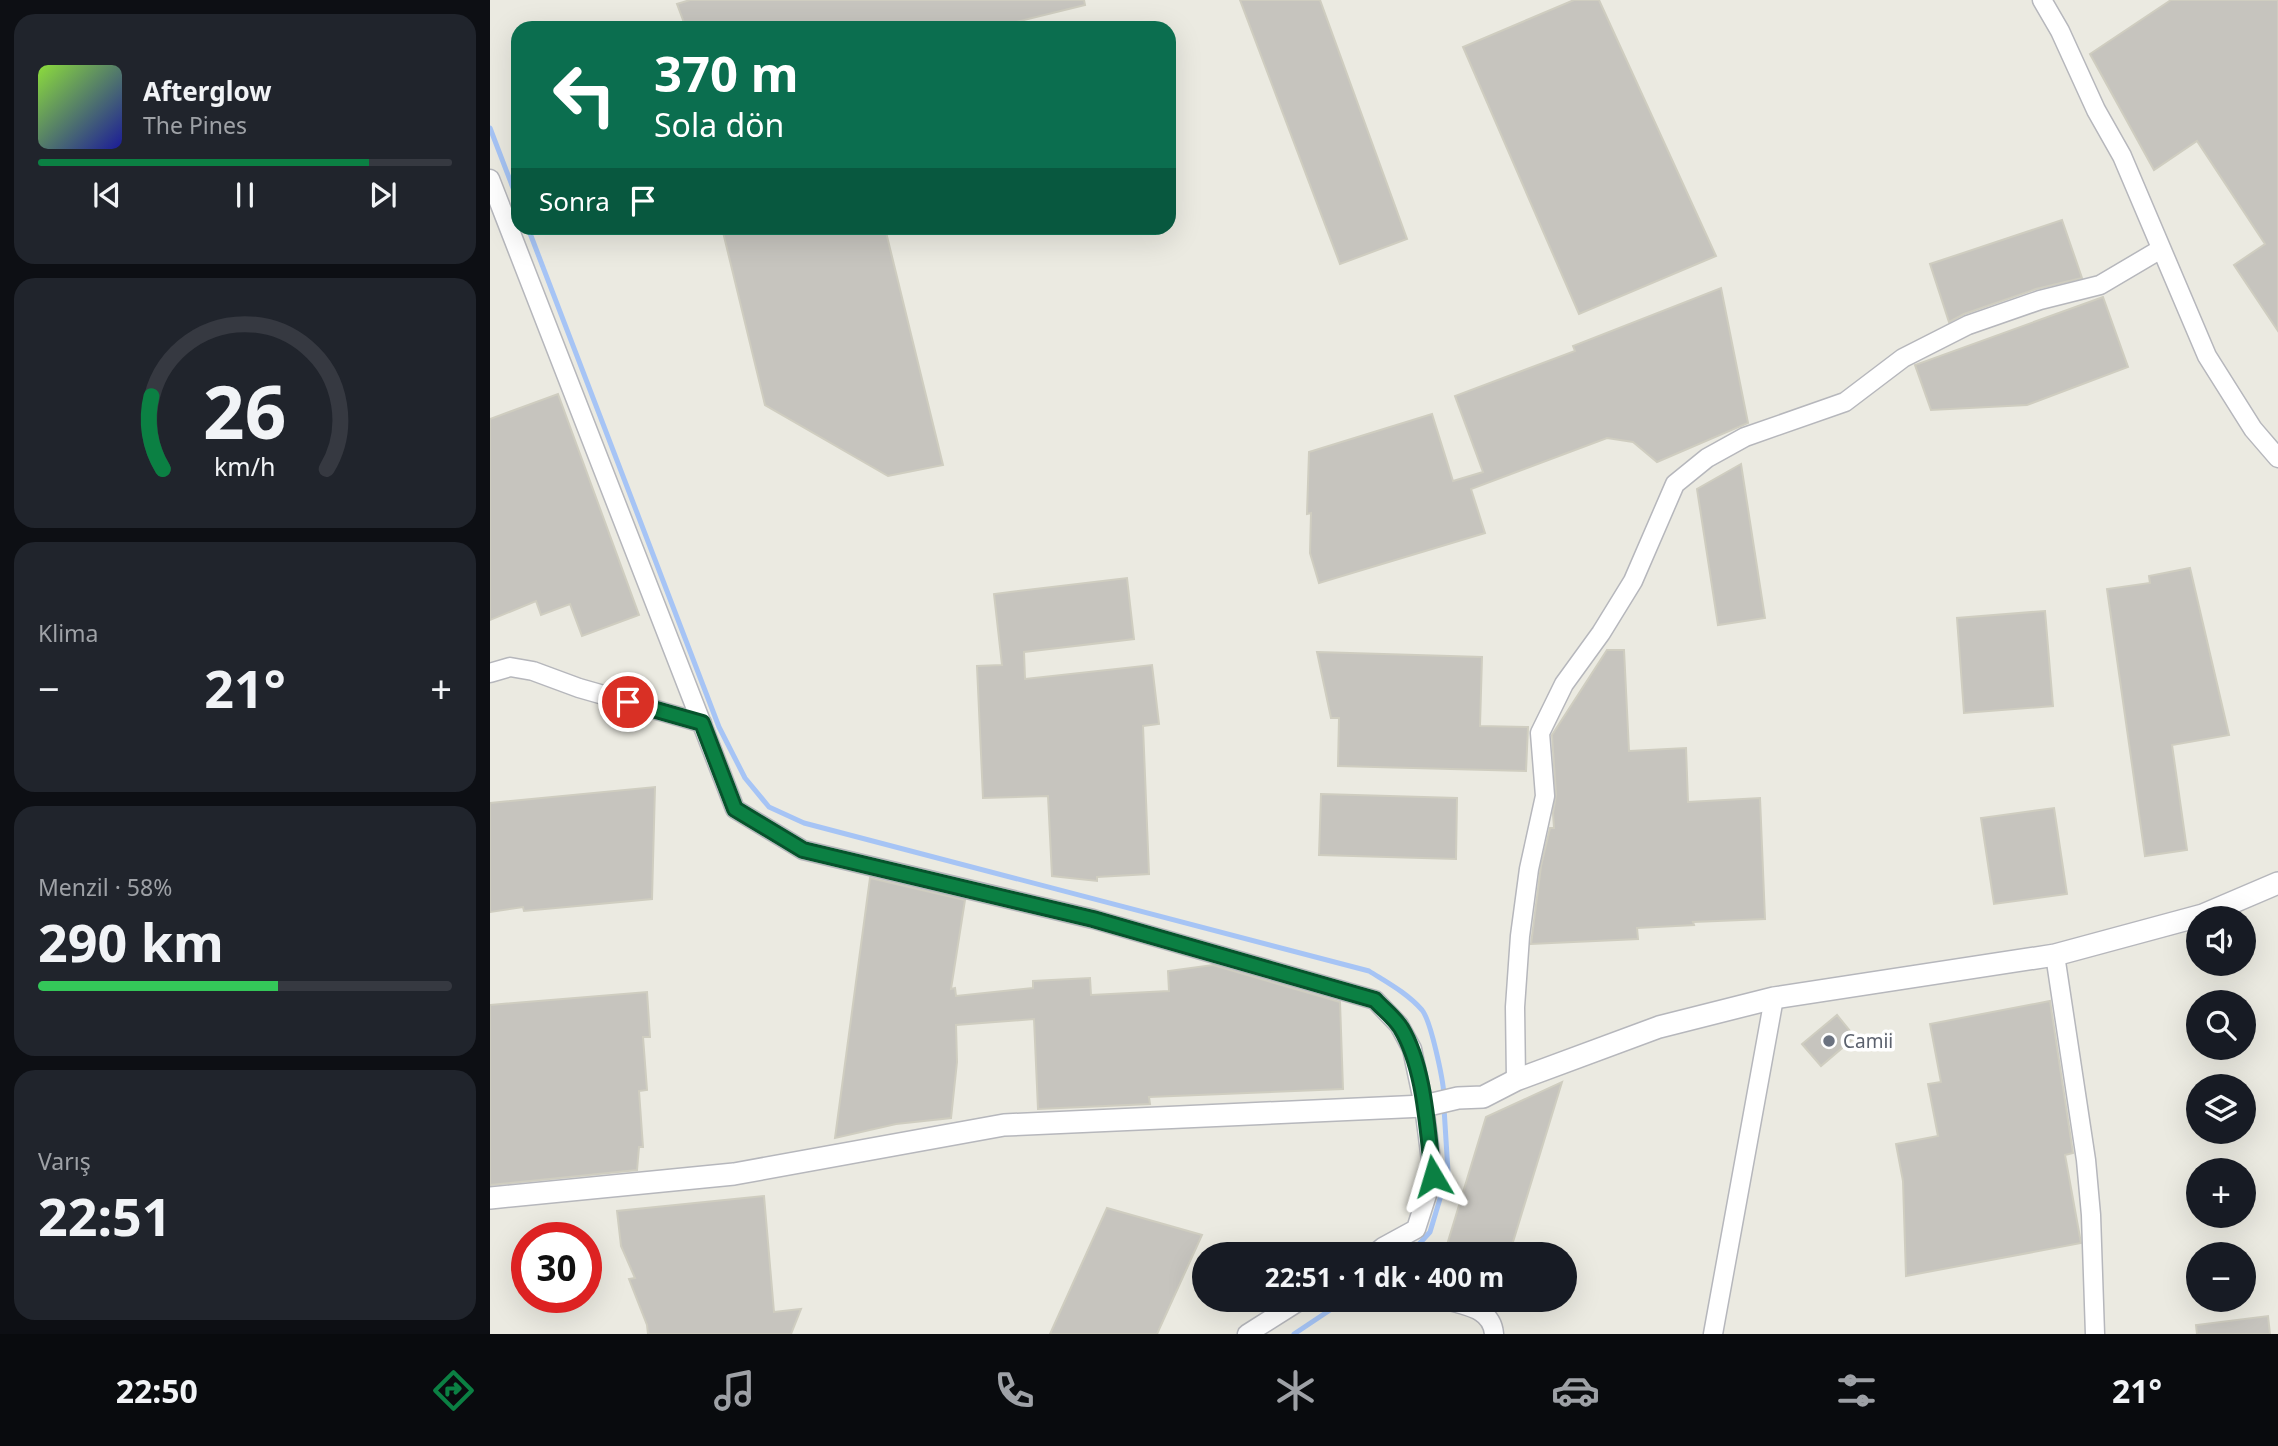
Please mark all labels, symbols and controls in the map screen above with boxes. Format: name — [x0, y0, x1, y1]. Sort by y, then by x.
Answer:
text: 370 m — [654, 40, 799, 106]
icon: left — [539, 49, 630, 140]
text: Afterglow — [143, 73, 271, 109]
text: Sola dön — [654, 103, 784, 146]
text: The Pines — [143, 109, 247, 141]
icon: previous — [88, 176, 126, 214]
icon: pause — [226, 176, 264, 214]
icon: next — [364, 176, 402, 214]
icon: arrive — [624, 182, 662, 220]
text: Sonra — [539, 183, 610, 219]
text: 26 — [203, 361, 287, 460]
text: km/h — [214, 449, 276, 483]
text: Klima — [38, 617, 99, 649]
text: 21° — [204, 652, 286, 723]
text: − — [38, 662, 60, 714]
text: + — [430, 662, 452, 714]
pin — [598, 672, 658, 732]
icon: arrive — [609, 683, 647, 721]
text: Menzil · 58% — [38, 871, 172, 903]
text: 290 km — [38, 906, 224, 977]
map controls — [2186, 906, 2256, 1312]
button: sound — [2186, 906, 2256, 976]
button: search — [2186, 990, 2256, 1060]
place label: Camii — [1843, 1028, 1893, 1054]
marker: Camii — [1821, 1033, 1837, 1049]
button: layers — [2186, 1074, 2256, 1144]
position arrow — [1396, 1139, 1470, 1213]
text: Varış — [38, 1145, 91, 1177]
button: + — [2186, 1158, 2256, 1228]
text: 22:51 — [38, 1180, 172, 1251]
speed limit sign: 30 — [511, 1222, 602, 1313]
button: − — [2186, 1242, 2256, 1312]
text: 22:51 · 1 dk · 400 m — [1265, 1259, 1504, 1295]
icon: directions — [429, 1366, 478, 1415]
icon: music — [710, 1366, 759, 1415]
icon: phone — [990, 1366, 1039, 1415]
icon: climate — [1271, 1366, 1320, 1415]
icon: car — [1551, 1366, 1600, 1415]
icon: filters — [1832, 1366, 1881, 1415]
text: 22:50 — [116, 1369, 198, 1412]
text: 21° — [2112, 1369, 2162, 1412]

